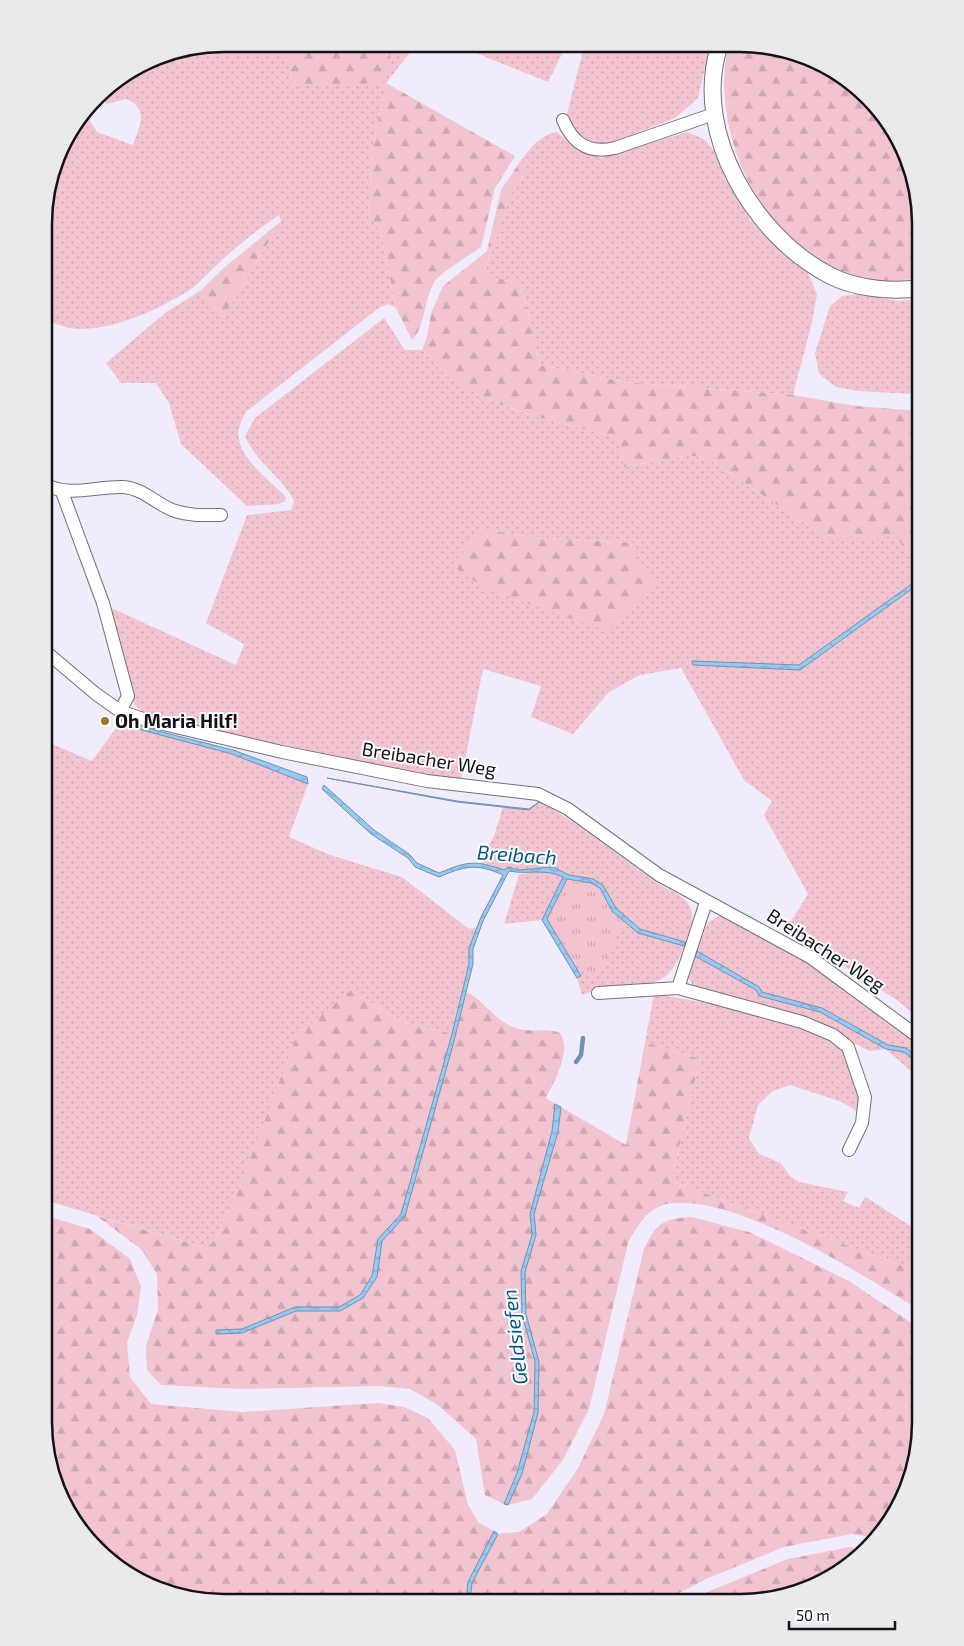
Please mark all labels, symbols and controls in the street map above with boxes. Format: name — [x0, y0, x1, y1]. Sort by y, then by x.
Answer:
place label: Oh Maria Hilf! — [115, 709, 238, 732]
marker: Oh Maria Hilf! — [99, 715, 111, 727]
street label: Breibacher Weg — [360, 737, 498, 781]
water label: Breibach — [476, 839, 558, 869]
street label: Breibacher Weg — [763, 903, 890, 996]
water label: Geldsiefen — [496, 1288, 532, 1386]
scale bar — [789, 1598, 895, 1630]
text: 50 m — [796, 1606, 830, 1624]

